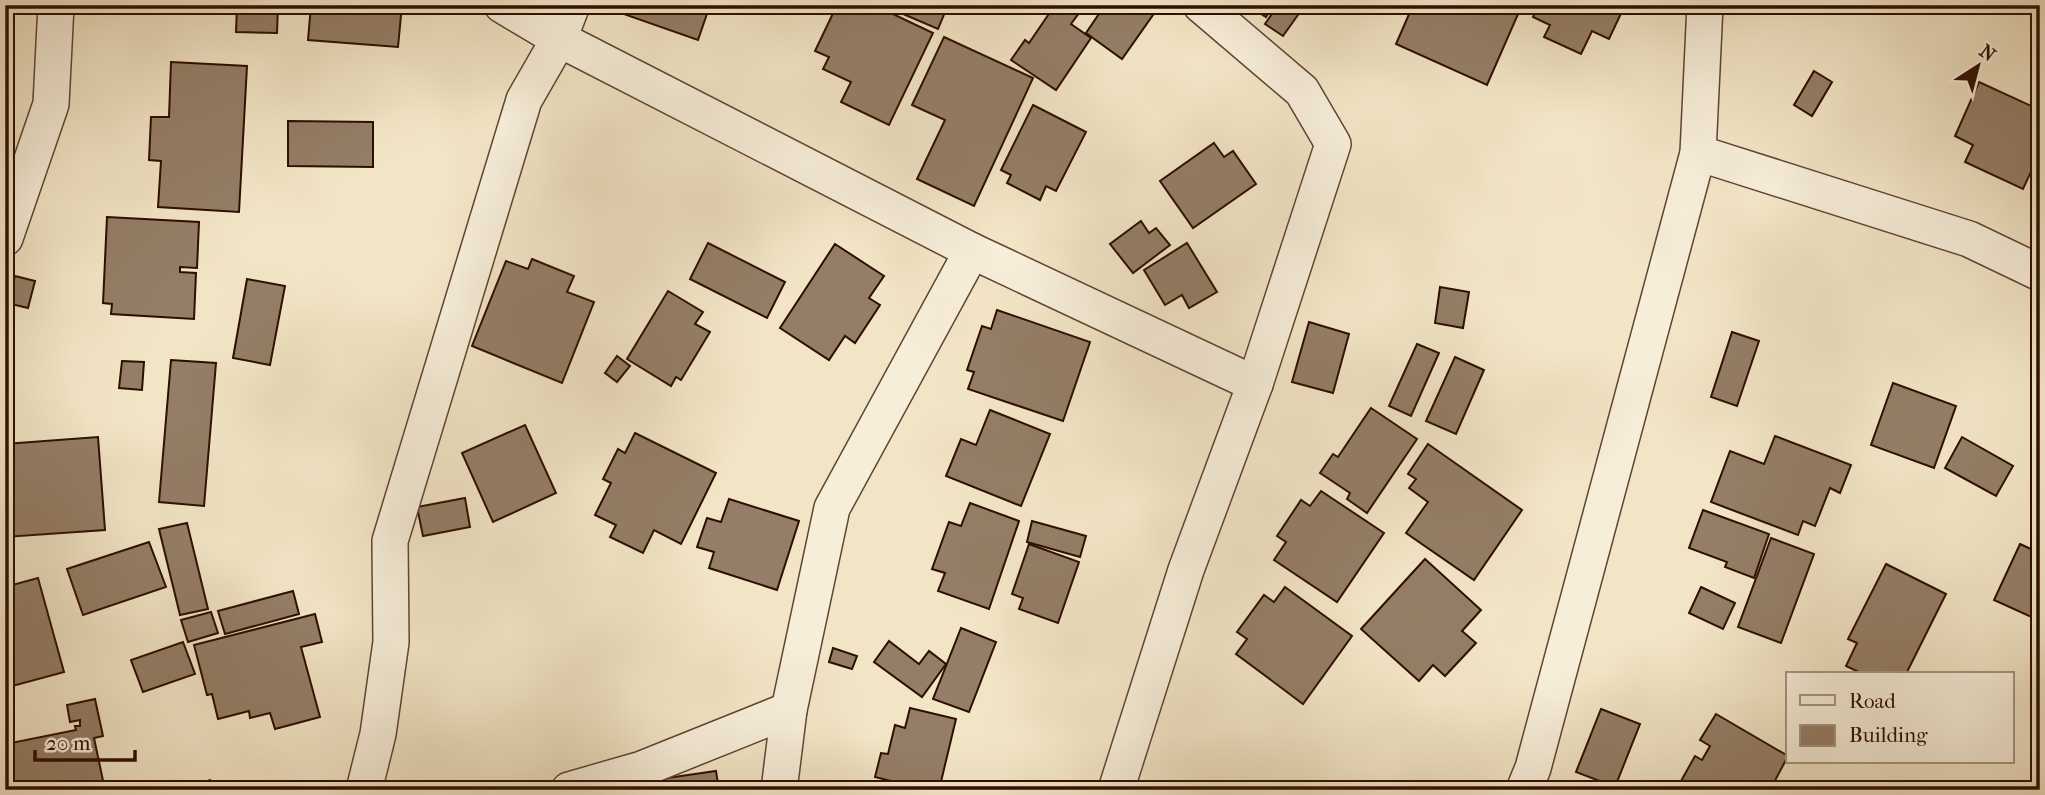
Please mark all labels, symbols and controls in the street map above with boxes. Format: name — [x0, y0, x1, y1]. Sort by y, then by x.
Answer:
north arrow — [1944, 32, 2014, 102]
text: N — [1975, 40, 2000, 67]
legend — [1786, 672, 2014, 764]
text: Road — [1849, 689, 1896, 713]
scale bar — [35, 718, 135, 762]
text: Building — [1849, 723, 1928, 747]
text: 20 m — [46, 731, 91, 755]

